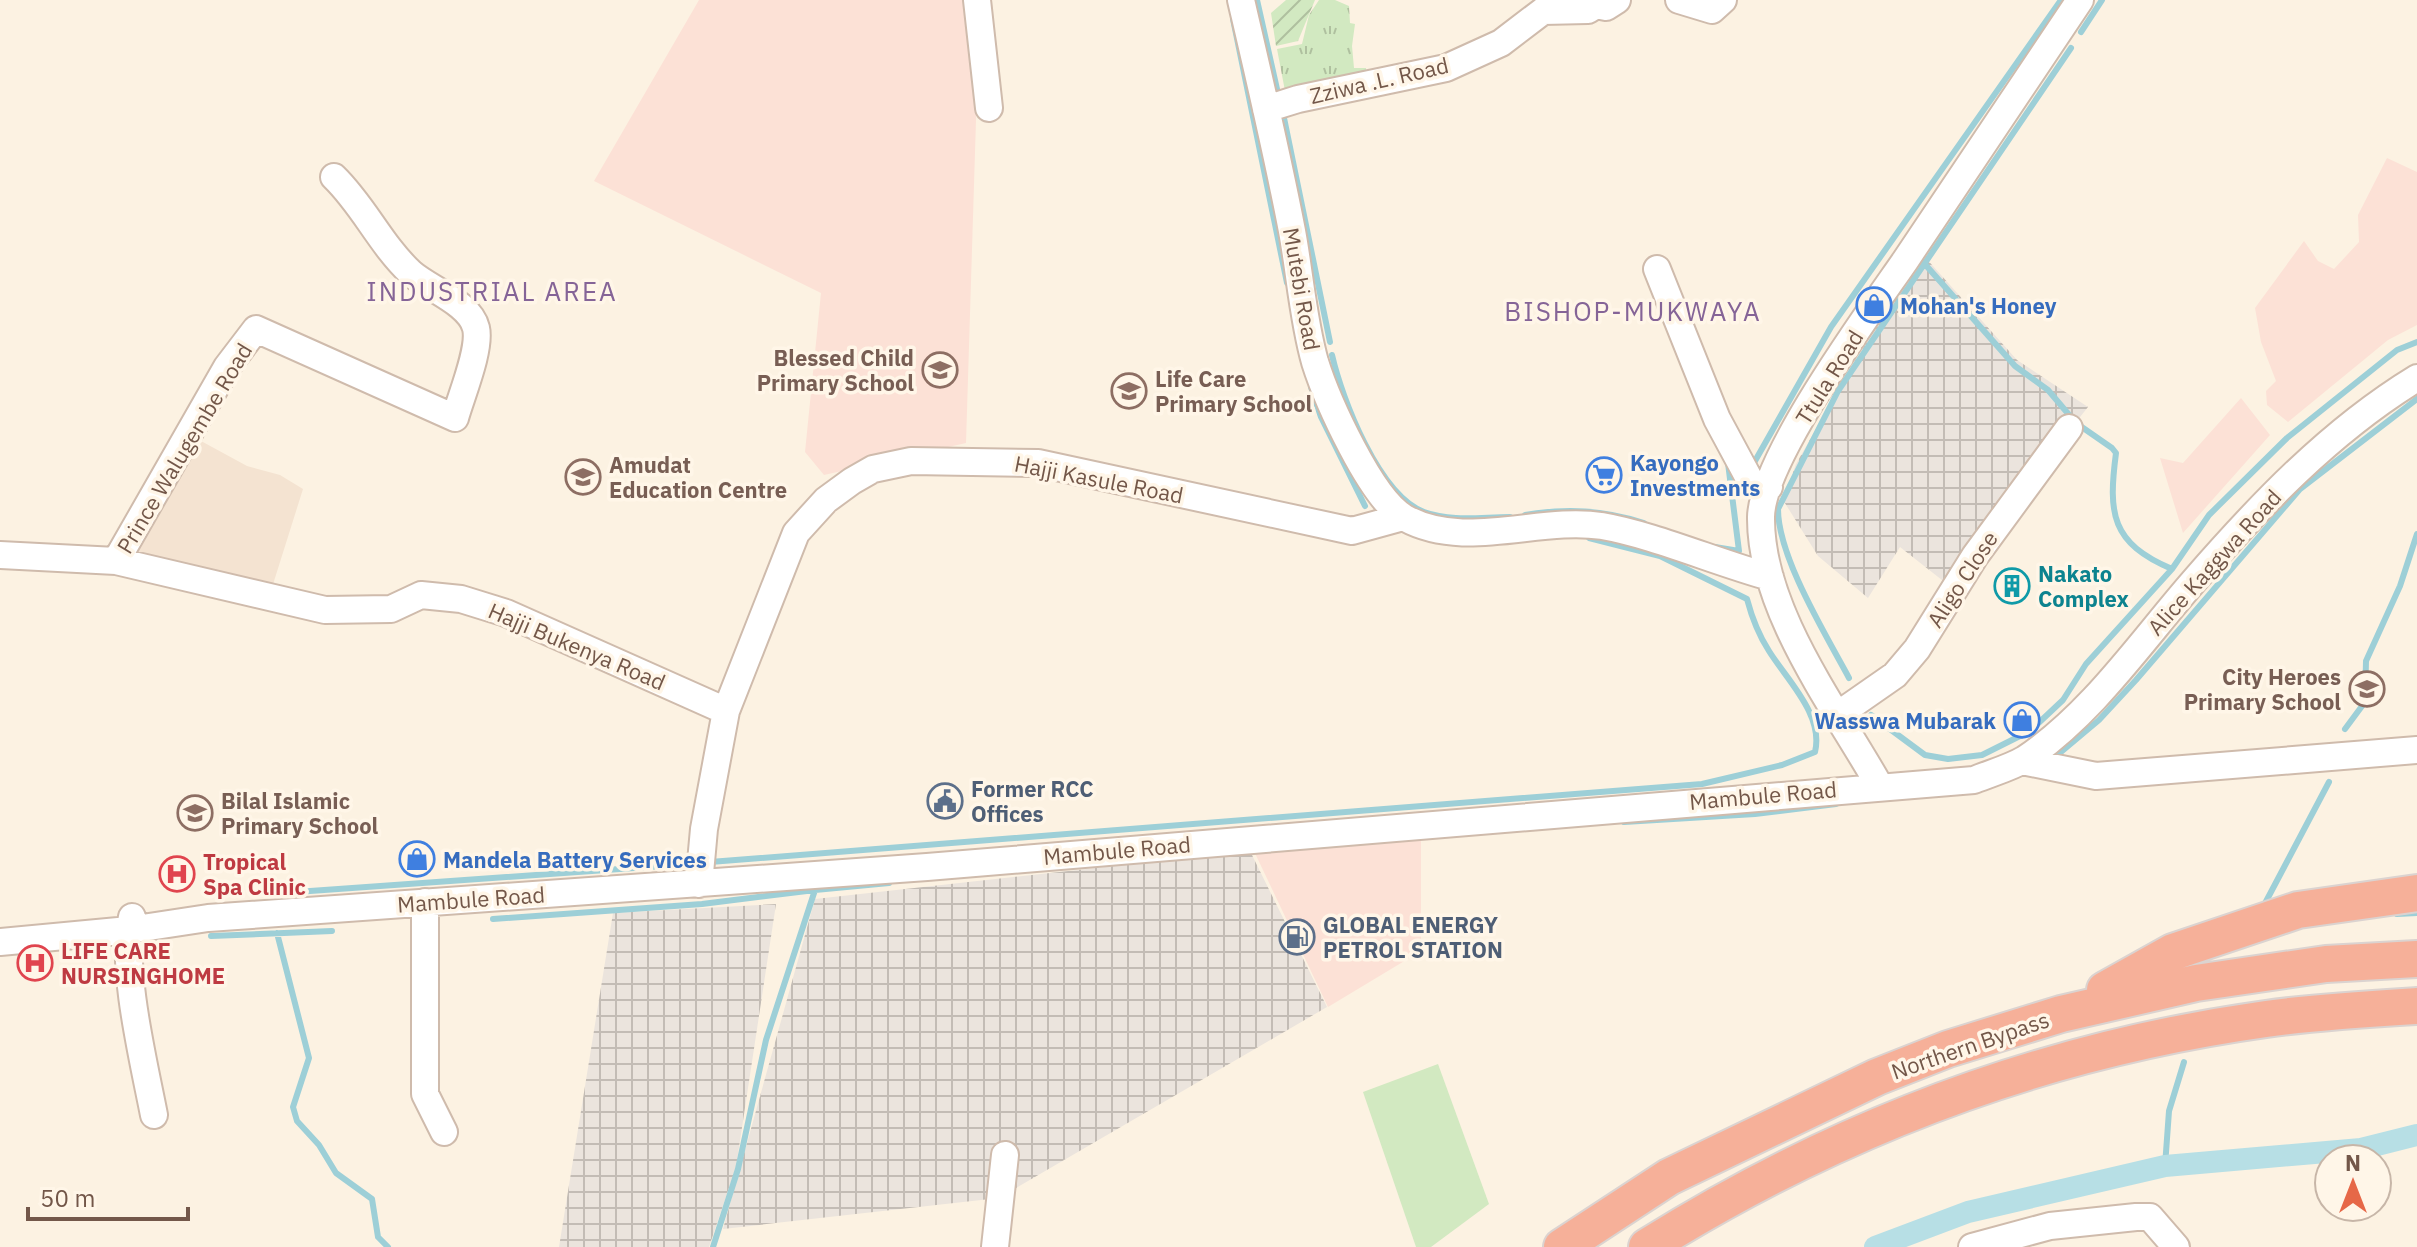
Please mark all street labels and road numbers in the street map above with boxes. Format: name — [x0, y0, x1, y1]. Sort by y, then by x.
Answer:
street label: Zziwa .L. Road — [1307, 50, 1451, 110]
street label: Mutebi Road — [1277, 225, 1327, 353]
street label: Ttula Road — [1789, 324, 1869, 430]
street label: Prince Walugembe Road — [110, 338, 258, 558]
street label: Hajji Kasule Road — [1012, 448, 1186, 510]
street label: Alice Kaggwa Road — [2141, 483, 2287, 641]
street label: Aligo Close — [1920, 525, 2004, 633]
street label: Hajji Bukenya Road — [484, 596, 670, 696]
street label: Mambule Road — [1688, 774, 1838, 816]
street label: Mambule Road — [1042, 829, 1192, 871]
street label: Mambule Road — [396, 879, 546, 919]
street label: Northern Bypass — [1887, 1004, 2053, 1086]

